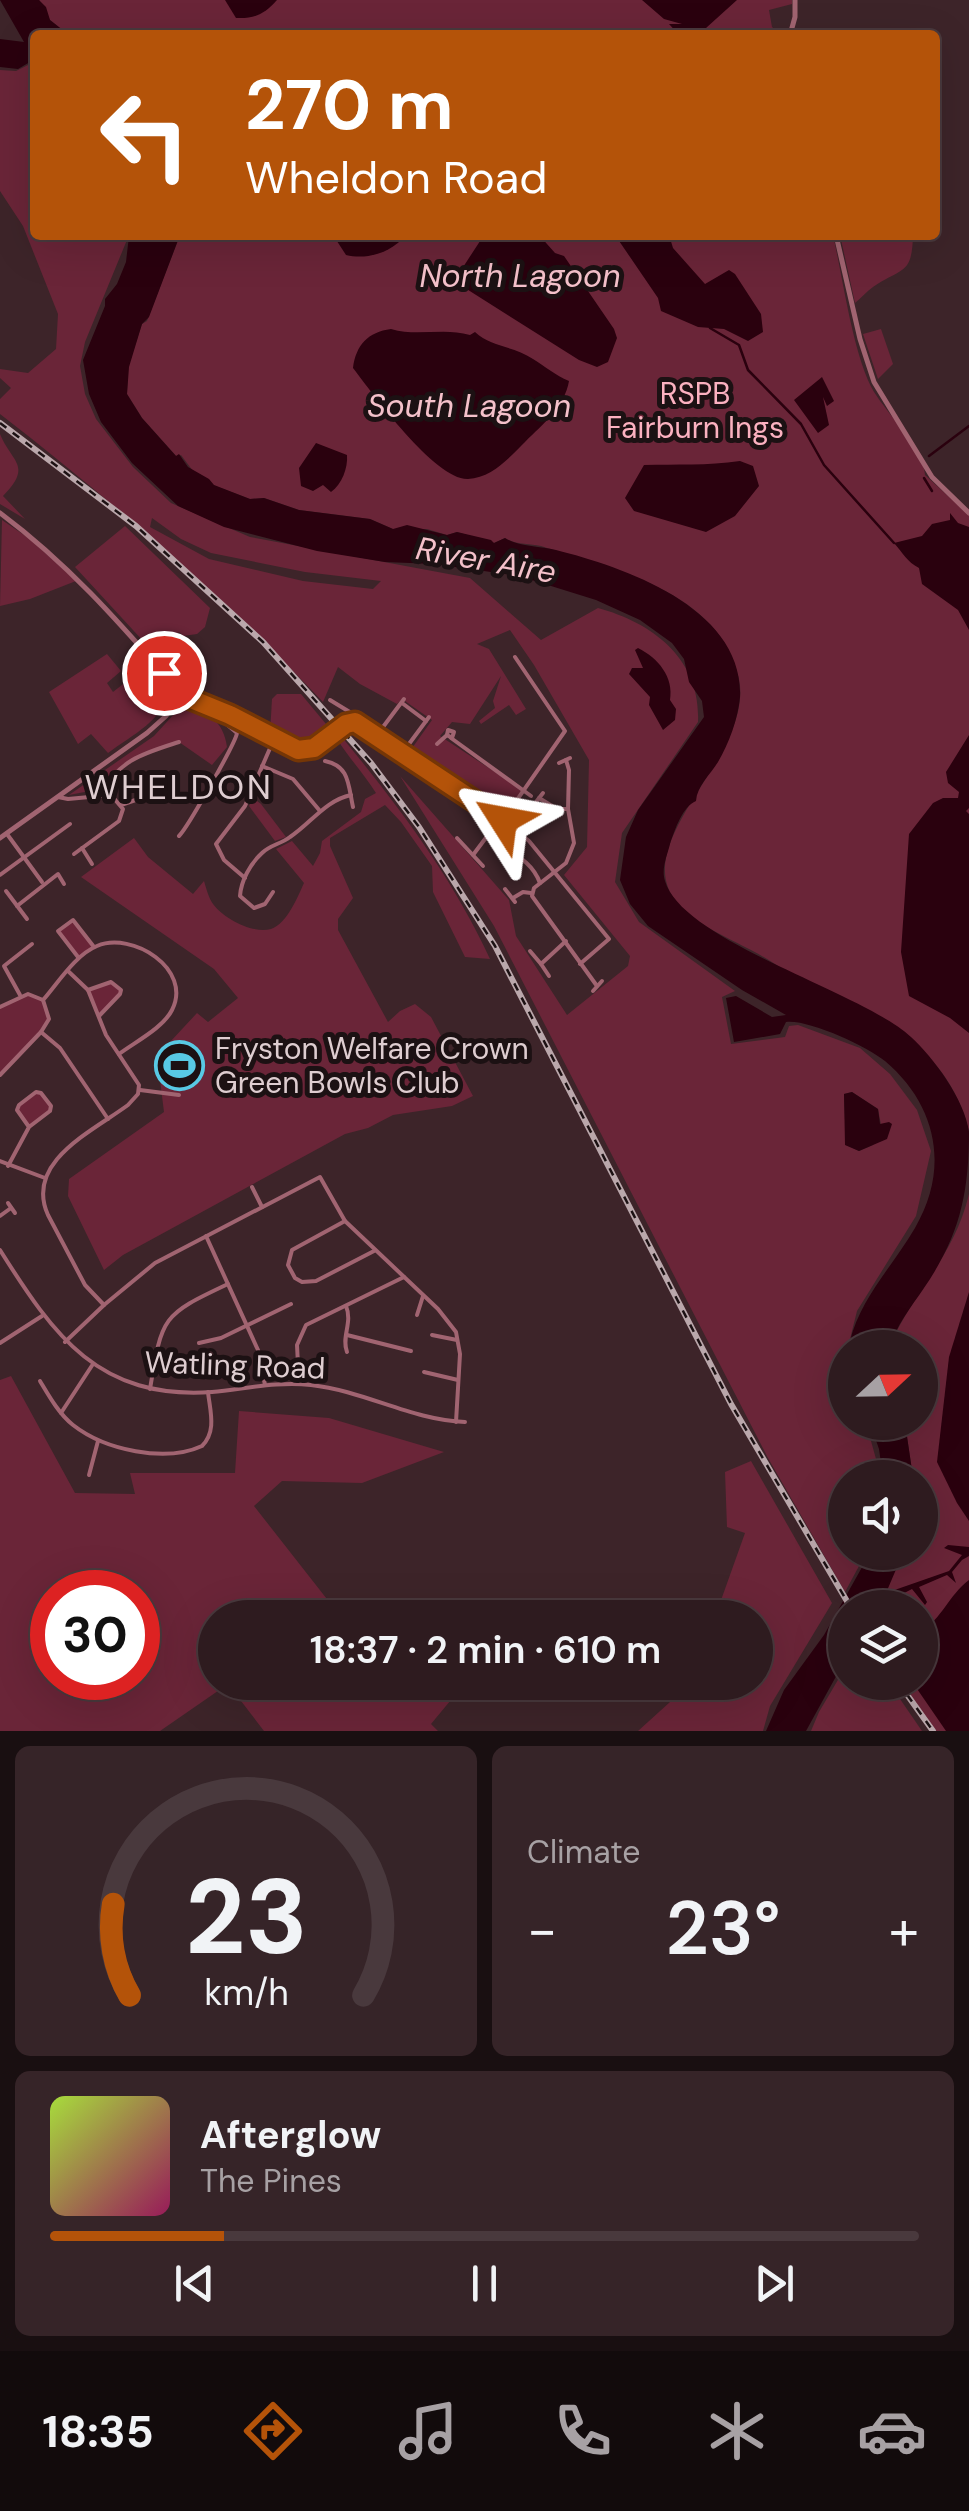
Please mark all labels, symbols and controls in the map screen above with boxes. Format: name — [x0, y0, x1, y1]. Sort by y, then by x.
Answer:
text: 270 m — [245, 60, 454, 151]
icon: left — [80, 70, 210, 200]
text: Wheldon Road — [245, 148, 548, 207]
water label: North Lagoon — [419, 255, 621, 297]
park label: RSPB Fairburn Ings — [606, 374, 784, 447]
water label: South Lagoon — [367, 385, 571, 427]
water label: River Aire — [413, 527, 559, 593]
pin — [122, 631, 207, 716]
icon: arrive — [137, 646, 192, 701]
district label: WHELDON — [85, 764, 273, 810]
position arrow — [451, 768, 555, 872]
place label: Fryston Welfare Crown Green Bowls Club — [215, 1029, 529, 1102]
sports icon: Fryston Welfare Crown Green Bowls Club — [154, 1039, 206, 1091]
north arrow — [828, 1330, 938, 1440]
map controls — [828, 1330, 938, 1700]
street label: Watling Road — [144, 1342, 326, 1388]
button: sound — [828, 1460, 938, 1570]
speed limit sign: 30 — [30, 1570, 160, 1700]
button: layers — [828, 1590, 938, 1700]
text: 18:37 · 2 min · 610 m — [310, 1625, 661, 1675]
text: Climate — [527, 1831, 641, 1873]
text: 23 — [185, 1850, 307, 1985]
text: 23° — [666, 1880, 780, 1977]
text: − — [527, 1894, 557, 1966]
text: + — [889, 1894, 919, 1966]
text: km/h — [204, 1970, 288, 2016]
text: Afterglow — [200, 2110, 381, 2160]
text: The Pines — [200, 2160, 342, 2202]
icon: previous — [167, 2256, 222, 2311]
icon: pause — [457, 2256, 512, 2311]
icon: next — [747, 2256, 802, 2311]
icon: directions — [238, 2396, 308, 2466]
icon: music — [393, 2396, 463, 2466]
icon: phone — [548, 2396, 618, 2466]
icon: climate — [702, 2396, 772, 2466]
icon: car — [857, 2396, 927, 2466]
text: 18:35 — [42, 2402, 154, 2461]

